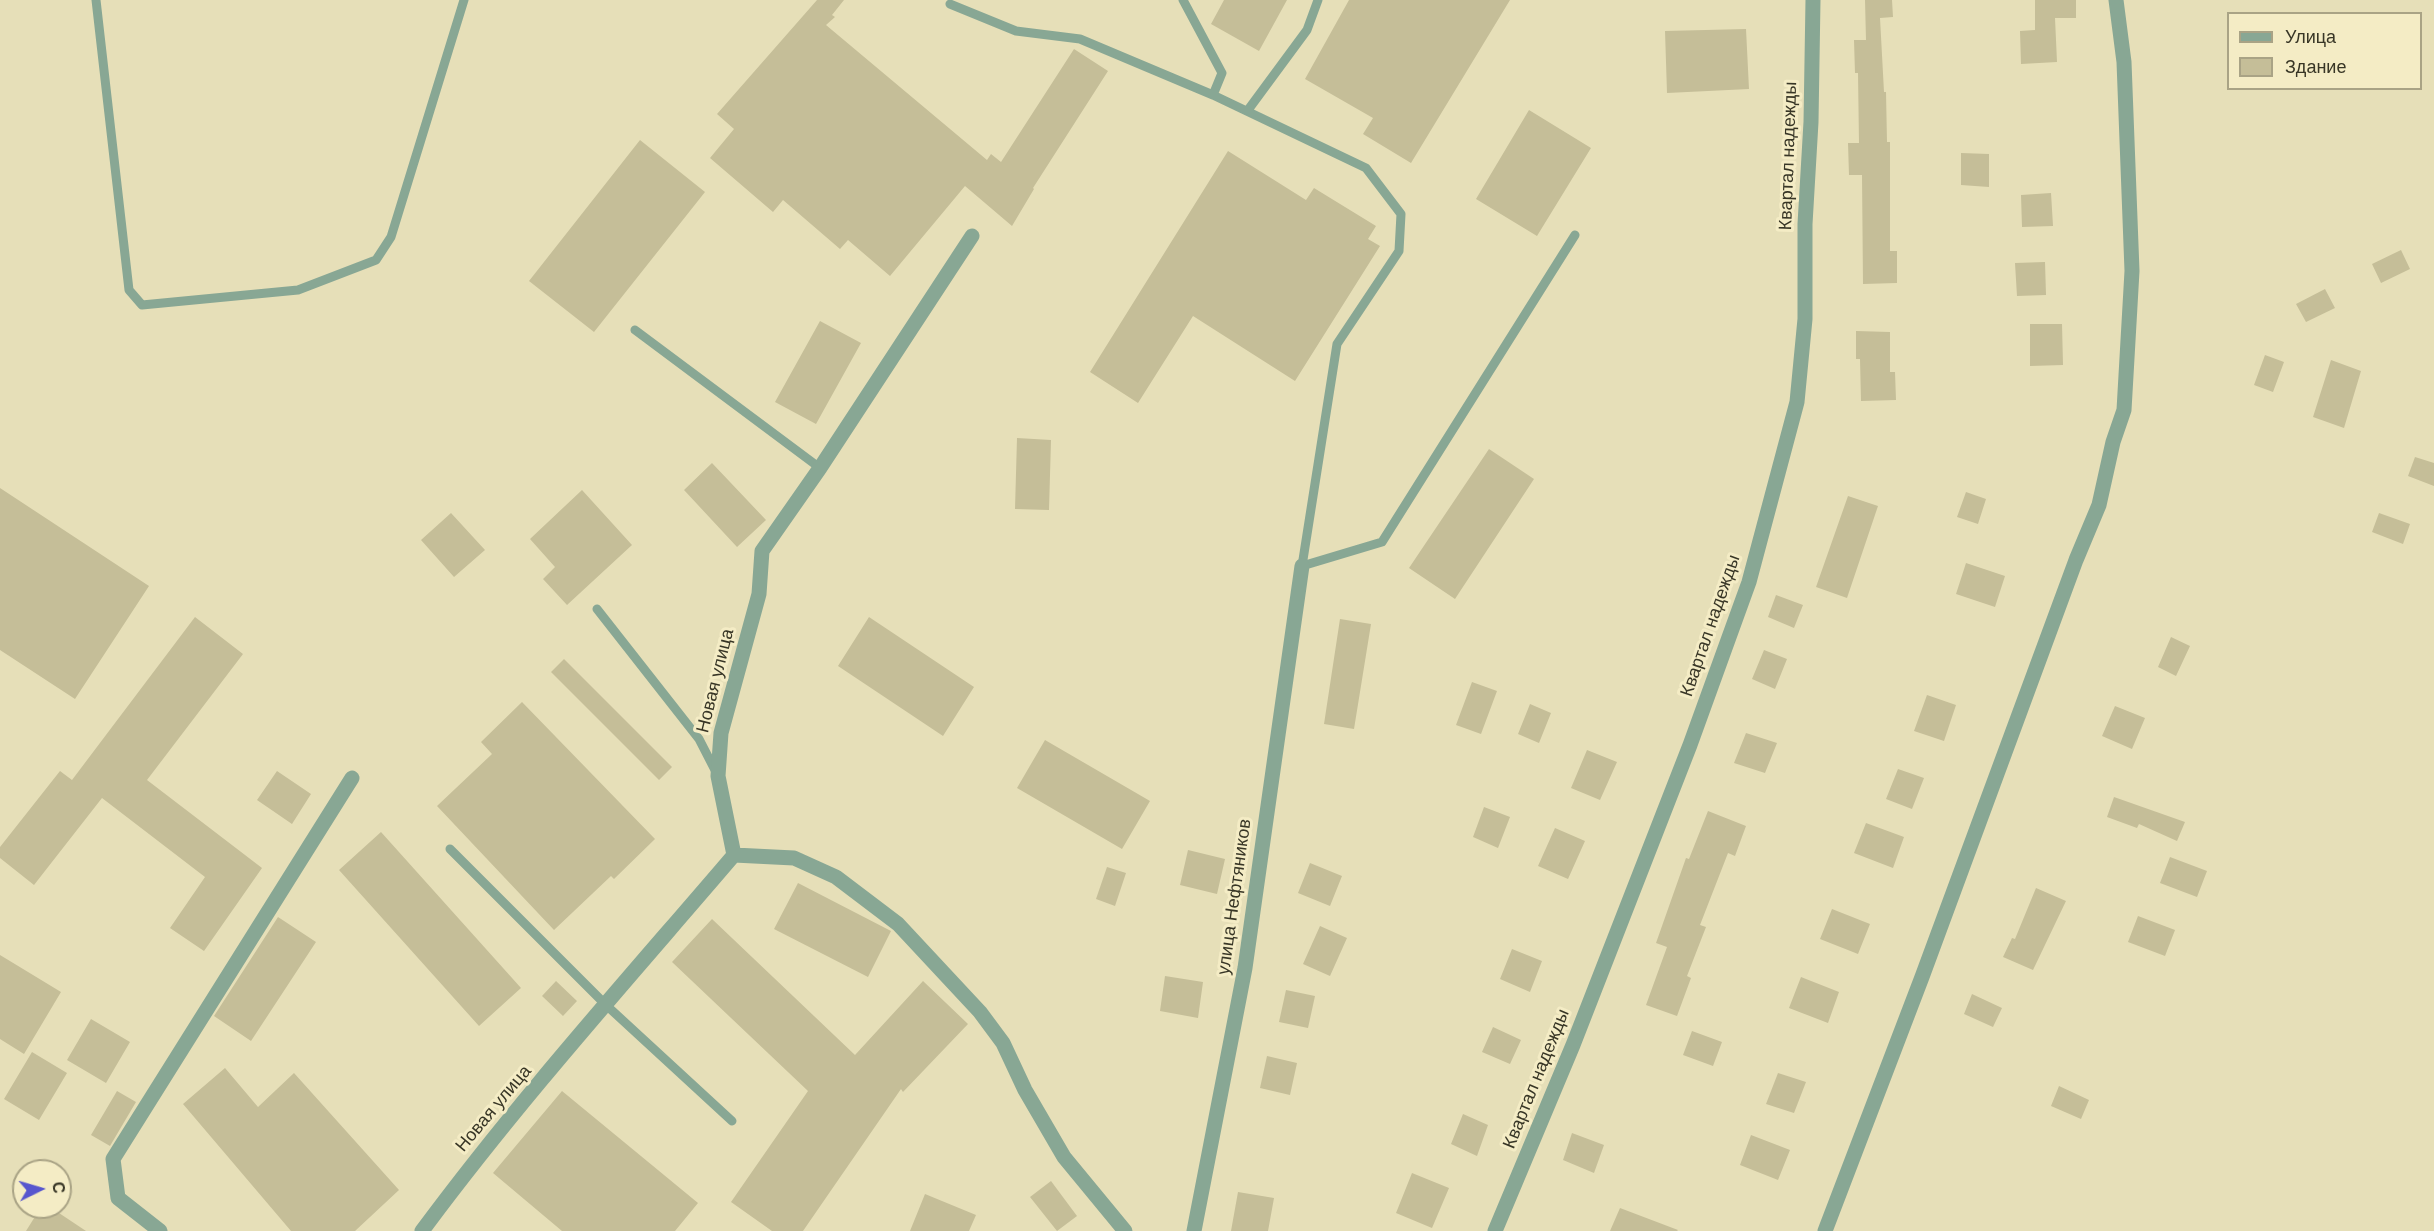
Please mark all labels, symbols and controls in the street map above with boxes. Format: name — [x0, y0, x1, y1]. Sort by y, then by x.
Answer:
legend — [2227, 12, 2422, 90]
text: Улица — [2285, 25, 2336, 49]
text: Здание — [2285, 55, 2346, 79]
street label: Квартал надежды — [1776, 81, 1802, 231]
street label: Квартал надежды — [1677, 552, 1745, 700]
street label: Новая улица — [693, 627, 739, 735]
street label: улица Нефтяников — [1213, 818, 1257, 976]
street label: Квартал надежды — [1499, 1006, 1575, 1152]
street label: Новая улица — [452, 1061, 536, 1157]
north arrow — [12, 1159, 72, 1219]
text: С — [47, 1181, 69, 1194]

